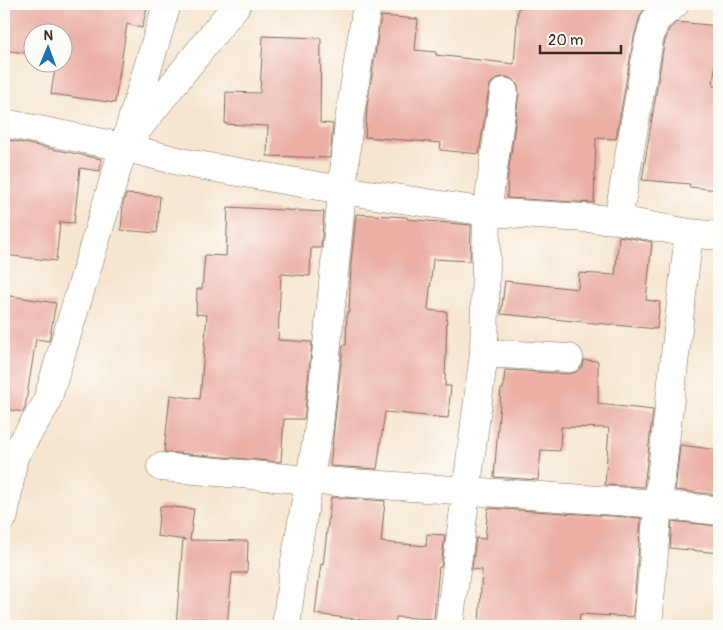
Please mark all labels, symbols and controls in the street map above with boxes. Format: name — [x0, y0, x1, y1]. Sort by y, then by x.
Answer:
north arrow — [22, 22, 72, 72]
scale bar — [540, 22, 622, 54]
text: N — [43, 27, 53, 44]
text: 20 m — [548, 31, 583, 50]

